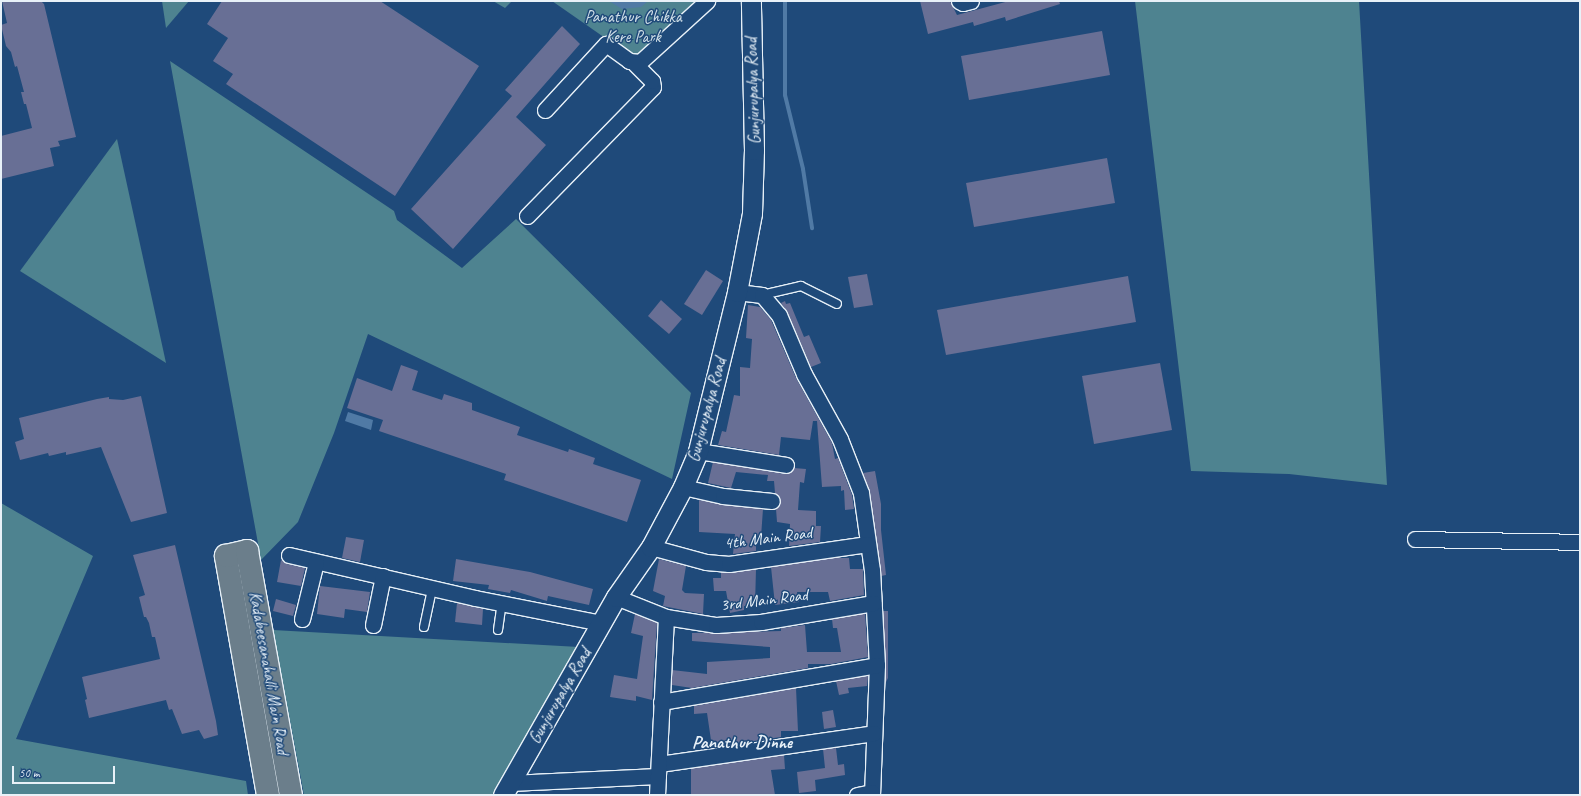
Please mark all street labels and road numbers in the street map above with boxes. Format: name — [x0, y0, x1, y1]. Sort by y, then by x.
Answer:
street label: Gunjurupalya Road — [741, 38, 765, 144]
street label: Gunjurupalya Road — [683, 356, 731, 464]
street label: 4th Main Road — [723, 523, 813, 553]
street label: 3rd Main Road — [719, 585, 809, 615]
street label: Kadabeesanahalli Main Road — [245, 590, 293, 756]
street label: Gunjurupalya Road — [525, 645, 595, 747]

